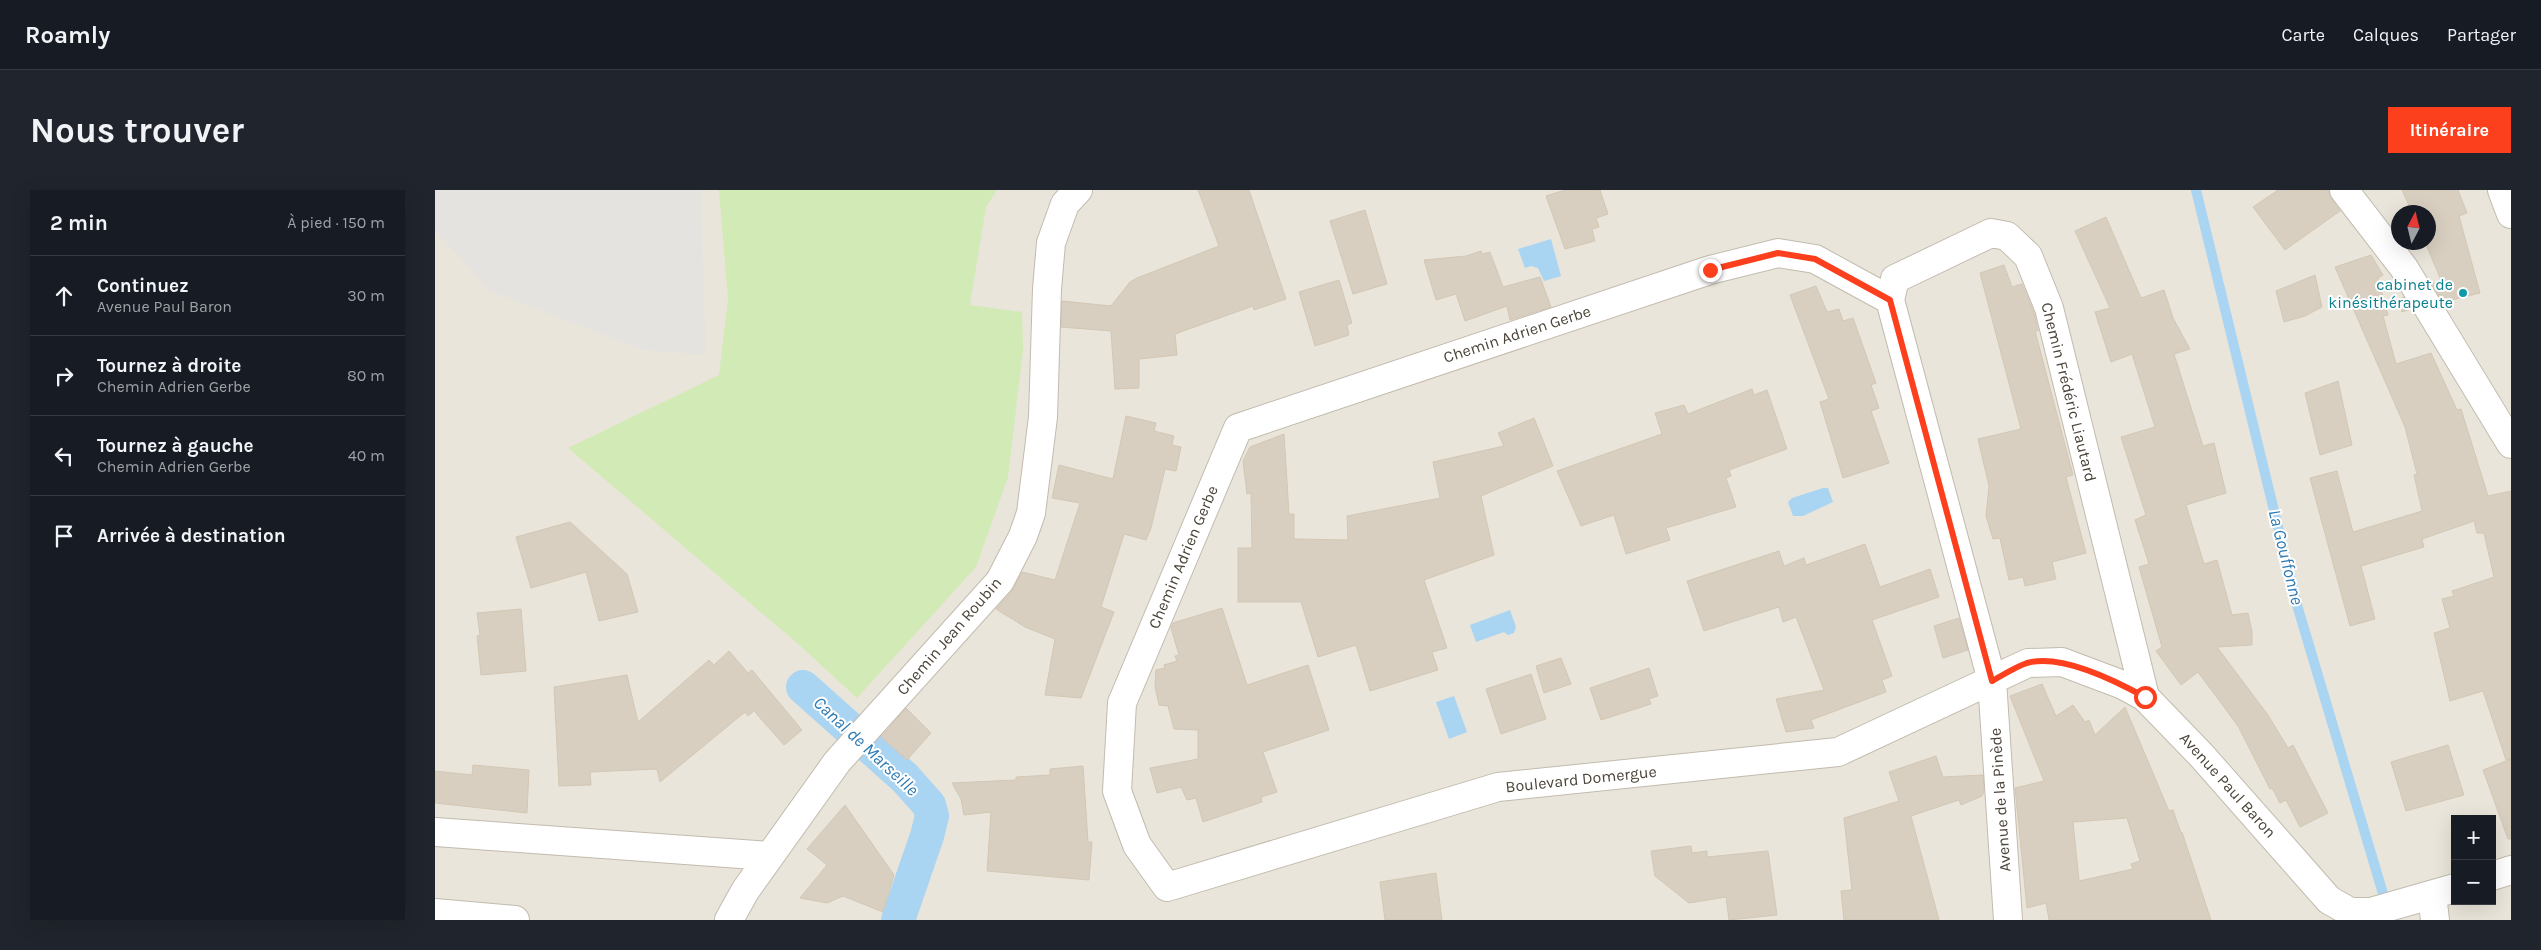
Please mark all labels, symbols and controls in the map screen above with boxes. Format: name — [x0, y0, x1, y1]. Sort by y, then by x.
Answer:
text: Roamly — [25, 21, 110, 49]
text: Carte — [2281, 24, 2325, 46]
text: Calques — [2353, 24, 2419, 46]
text: Partager — [2447, 24, 2516, 46]
button: Itinéraire — [2388, 107, 2511, 153]
text: Nous trouver — [30, 110, 244, 151]
north arrow — [2391, 205, 2436, 250]
text: 2 min — [50, 211, 108, 235]
text: À pied · 150 m — [287, 213, 385, 232]
route end — [1699, 259, 1722, 282]
text: Continuez — [97, 275, 189, 297]
place label: cabinet de kinésithérapeute — [2328, 275, 2453, 312]
icon: ahead — [50, 282, 78, 310]
text: 30 m — [347, 286, 385, 305]
marker: cabinet de kinésithérapeute — [2457, 287, 2469, 299]
text: Avenue Paul Baron — [97, 297, 232, 316]
street label: Chemin Frédéric Liautard — [2037, 300, 2101, 484]
street label: Chemin Adrien Gerbe — [1441, 301, 1593, 367]
text: Tournez à droite — [97, 355, 241, 377]
icon: right — [50, 362, 78, 390]
text: 80 m — [347, 366, 385, 385]
text: Chemin Adrien Gerbe — [97, 377, 251, 396]
text: Tournez à gauche — [97, 435, 254, 457]
icon: left — [50, 442, 78, 470]
text: 40 m — [348, 446, 385, 465]
text: Chemin Adrien Gerbe — [97, 457, 251, 476]
street label: Chemin Adrien Gerbe — [1144, 483, 1222, 631]
water label: La Gouffonne — [2264, 507, 2308, 607]
icon: arrive — [50, 522, 78, 550]
text: Arrivée à destination — [97, 525, 286, 547]
street label: Chemin Jean Roubin — [893, 573, 1005, 699]
route start — [2134, 686, 2157, 709]
water label: Canal de Marseille — [809, 692, 923, 800]
street label: Avenue de la Pinède — [1985, 727, 2015, 873]
street label: Avenue Paul Baron — [2176, 728, 2280, 842]
street label: Boulevard Domergue — [1504, 762, 1658, 796]
map controls — [2451, 815, 2496, 905]
button: + — [2451, 815, 2496, 860]
button: − — [2451, 860, 2496, 905]

